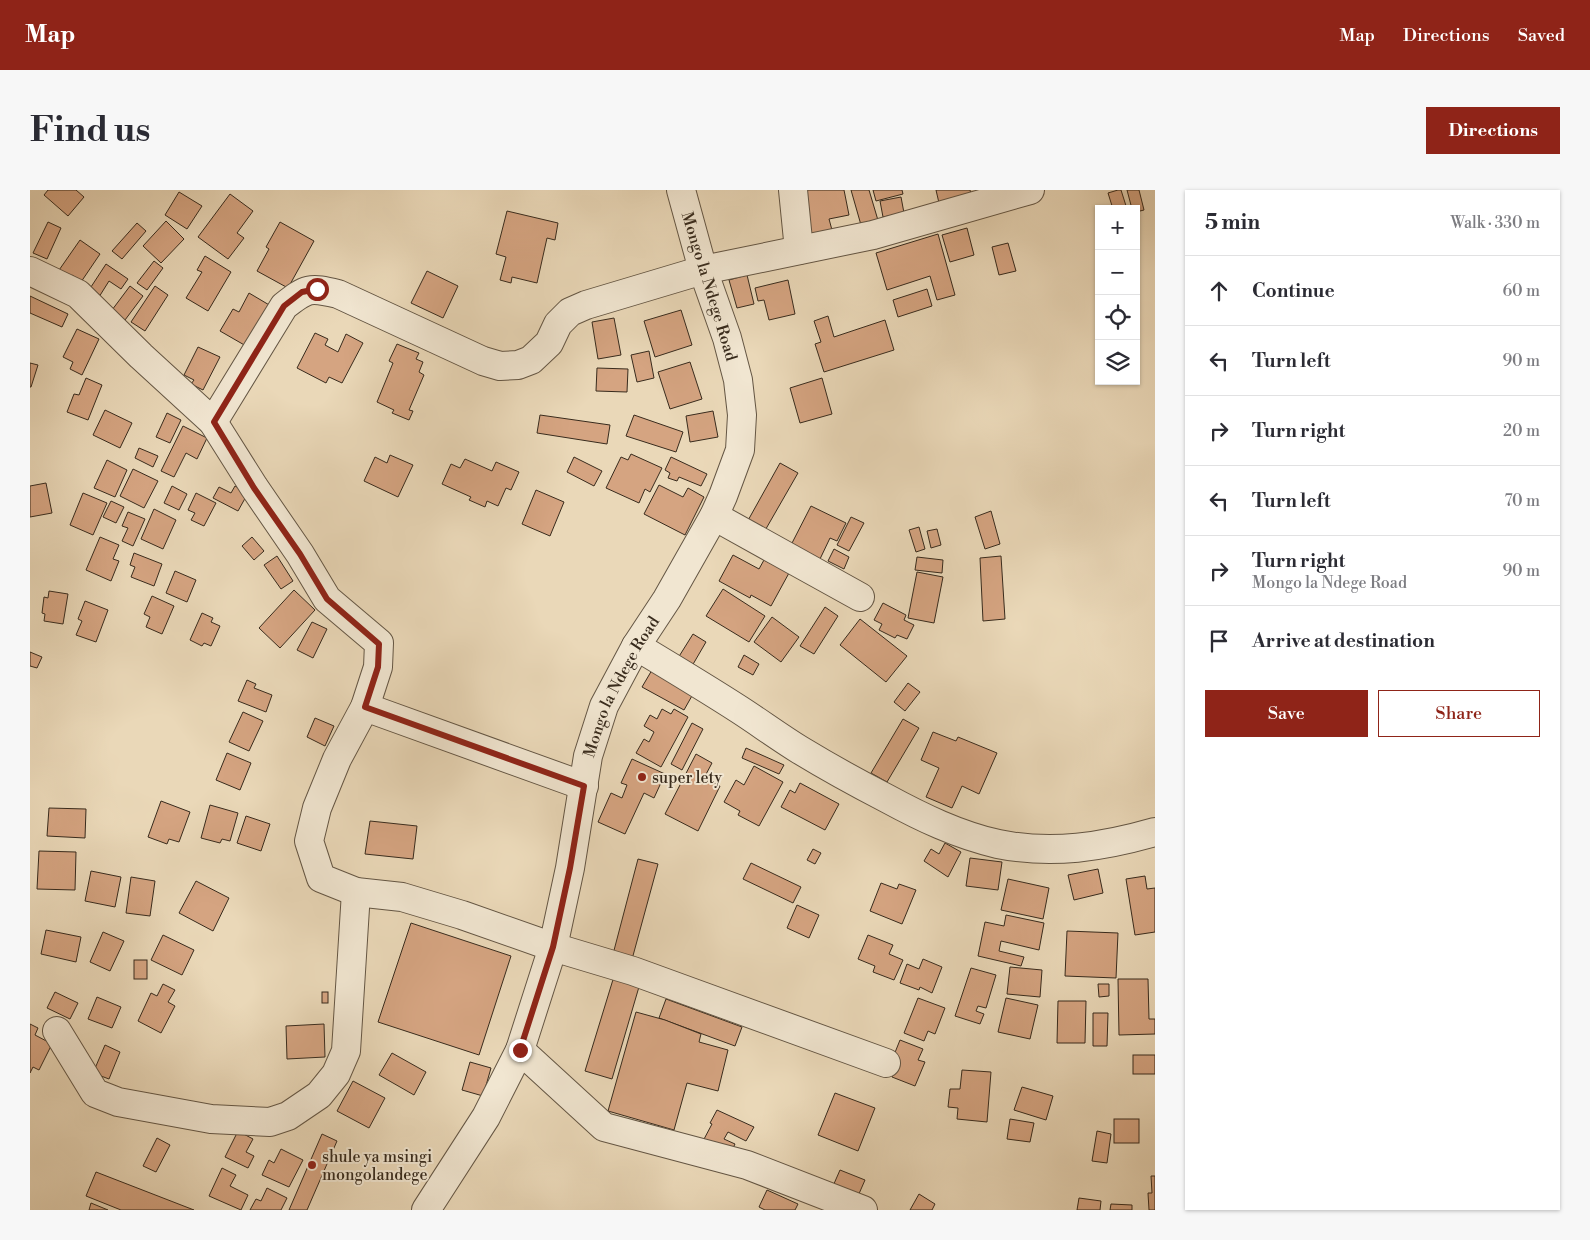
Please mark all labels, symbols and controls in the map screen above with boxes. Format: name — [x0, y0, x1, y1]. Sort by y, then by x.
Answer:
text: Map — [25, 20, 75, 50]
text: Map — [1339, 24, 1375, 47]
text: Directions — [1403, 24, 1490, 47]
text: Saved — [1518, 24, 1565, 47]
button: Directions — [1426, 107, 1560, 154]
text: Find us — [30, 109, 150, 152]
map controls — [1095, 205, 1140, 385]
button: + — [1095, 205, 1140, 250]
street label: Mongo la Ndege Road — [677, 209, 741, 363]
text: 5 min — [1205, 210, 1260, 236]
text: Walk · 330 m — [1450, 213, 1540, 233]
button: − — [1095, 250, 1140, 295]
icon: ahead — [1205, 277, 1233, 305]
route start — [306, 278, 329, 301]
text: Continue — [1252, 279, 1335, 303]
text: 60 m — [1502, 281, 1540, 301]
button: locate — [1095, 295, 1140, 340]
button: layers — [1095, 340, 1140, 385]
icon: left — [1205, 347, 1233, 375]
text: Turn left — [1252, 349, 1331, 373]
text: 90 m — [1502, 351, 1540, 371]
icon: right — [1205, 417, 1233, 445]
text: Turn right — [1252, 419, 1345, 443]
text: 20 m — [1503, 421, 1540, 441]
icon: left — [1205, 487, 1233, 515]
text: Turn left — [1252, 489, 1331, 513]
text: 70 m — [1504, 491, 1540, 511]
text: Turn right — [1252, 549, 1345, 573]
icon: right — [1205, 557, 1233, 585]
text: 90 m — [1502, 561, 1540, 581]
text: Mongo la Ndege Road — [1252, 573, 1407, 593]
street label: Mongo la Ndege Road — [579, 613, 664, 760]
icon: arrive — [1205, 627, 1233, 655]
text: Arrive at destination — [1252, 629, 1435, 653]
button: Save — [1205, 690, 1368, 737]
button: Share — [1378, 690, 1540, 737]
place label: super lety — [652, 768, 722, 788]
marker: super lety — [636, 771, 648, 783]
route end — [509, 1039, 532, 1062]
place label: shule ya msingi mongolandege — [322, 1147, 432, 1185]
marker: shule ya msingi mongolandege — [306, 1159, 318, 1171]

